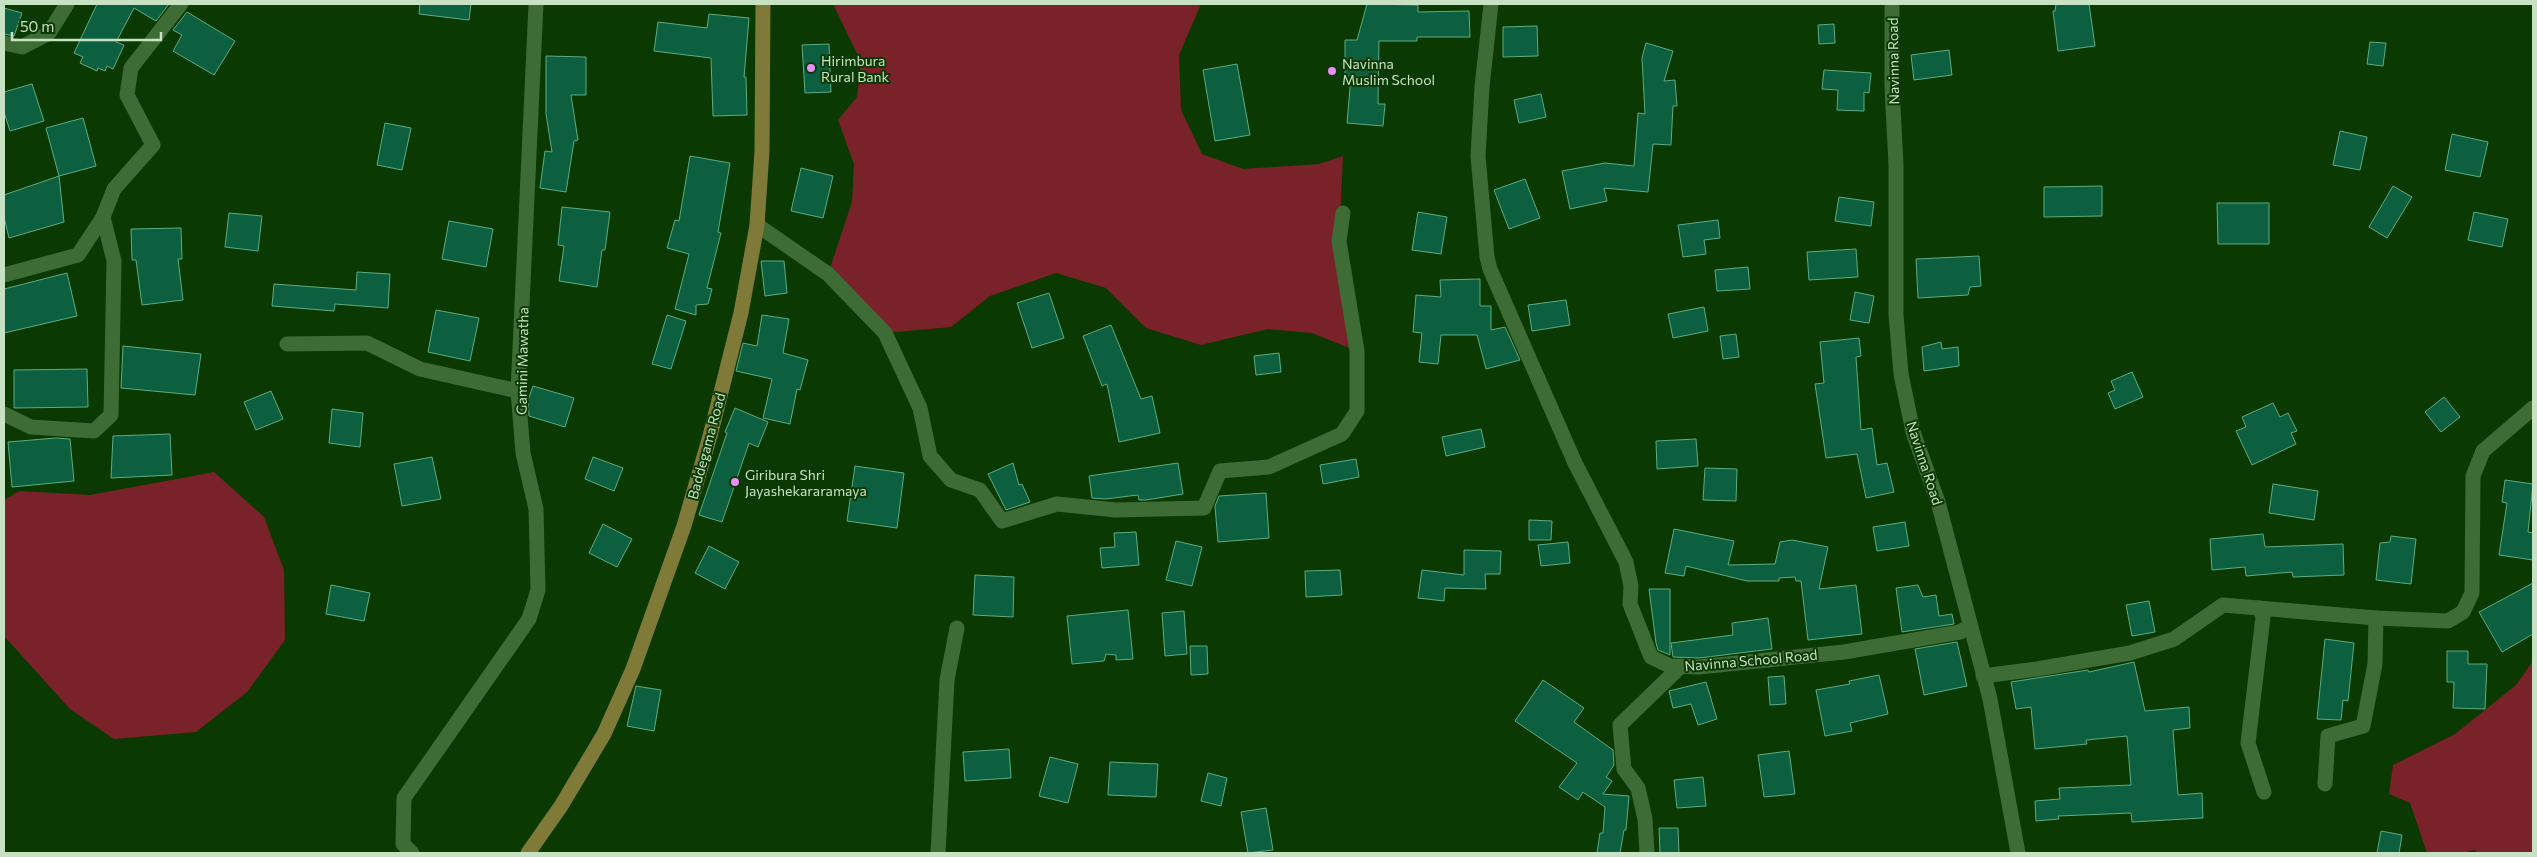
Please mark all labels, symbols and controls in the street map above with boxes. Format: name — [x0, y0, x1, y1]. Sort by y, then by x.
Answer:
scale bar — [12, 10, 161, 42]
text: 50 m — [20, 17, 54, 35]
street label: Navinna Road — [1884, 17, 1902, 105]
place label: Hirimbura Rural Bank — [821, 52, 890, 85]
place label: Navinna Muslim School — [1342, 55, 1435, 88]
marker: Hirimbura Rural Bank — [805, 62, 817, 74]
marker: Navinna Muslim School — [1326, 65, 1338, 77]
street label: Gamini Mawatha — [513, 307, 531, 415]
street label: Baddegama Road — [684, 391, 728, 501]
street label: Navinna Road — [1903, 419, 1947, 507]
place label: Giribura Shri Jayashekararamaya — [745, 466, 867, 499]
marker: Giribura Shri Jayashekararamaya — [729, 476, 741, 488]
street label: Navinna School Road — [1684, 646, 1818, 674]

